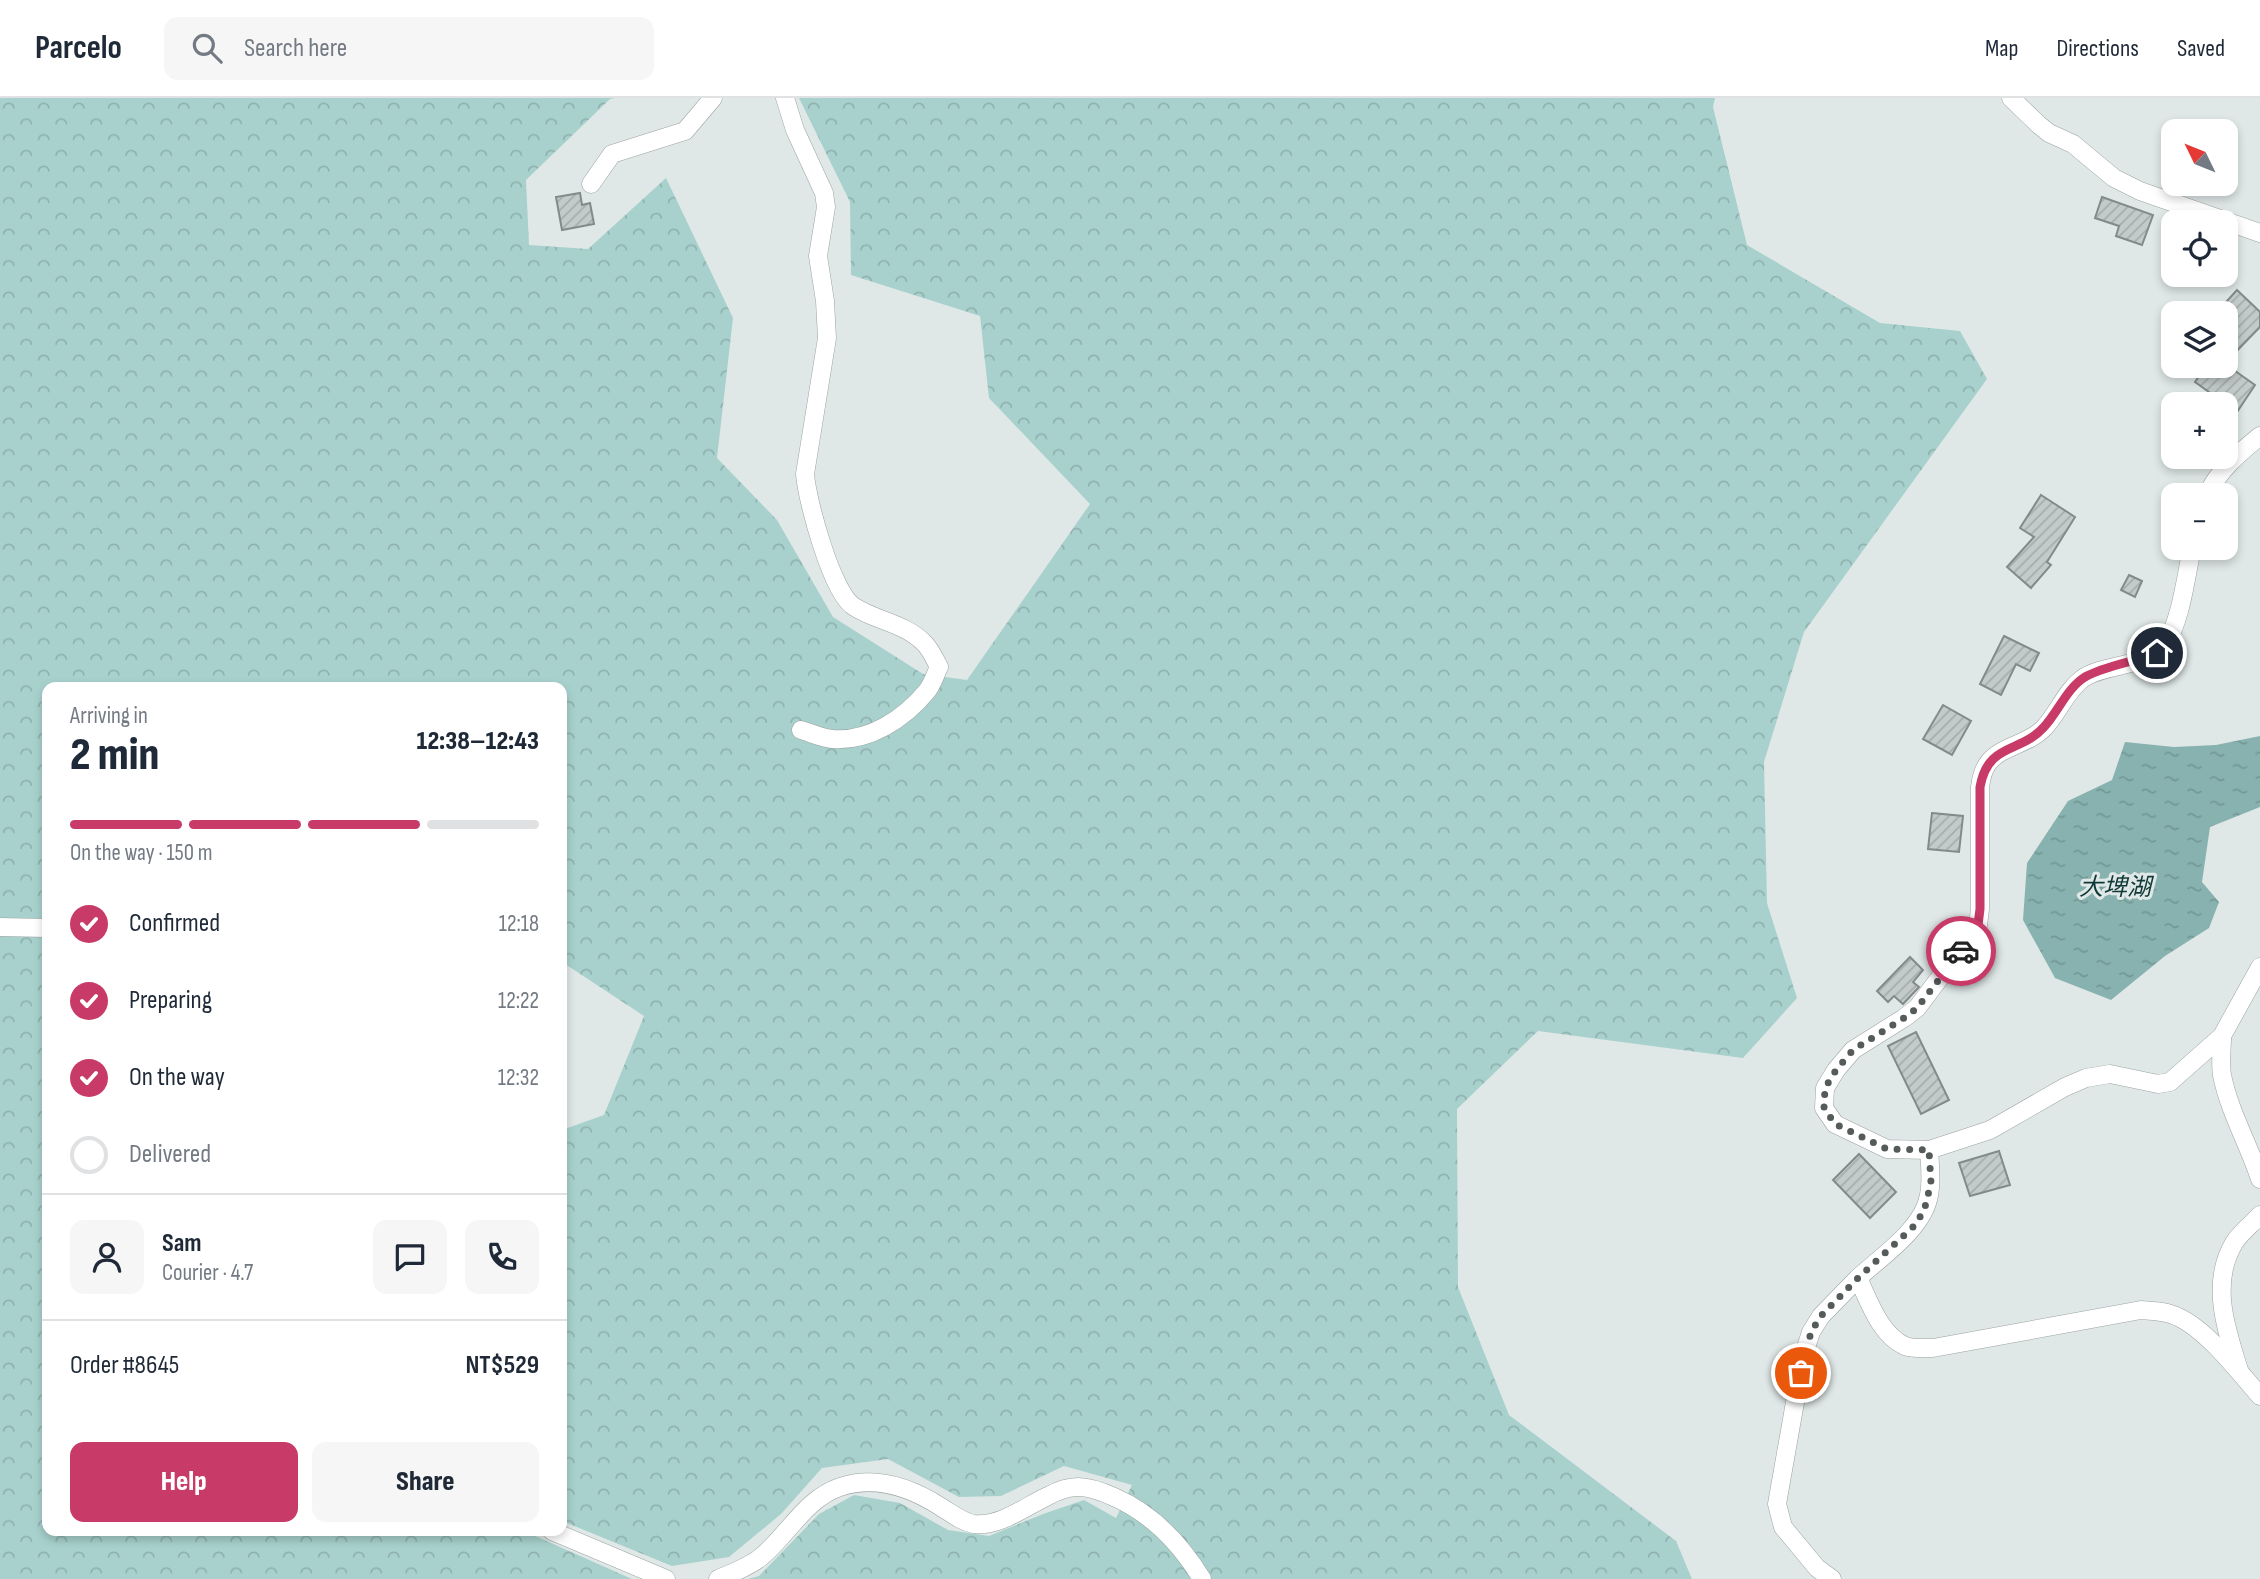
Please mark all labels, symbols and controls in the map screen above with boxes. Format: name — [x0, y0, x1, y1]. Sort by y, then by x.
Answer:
search box — [164, 17, 654, 80]
text: Parcelo — [35, 28, 122, 68]
icon: search — [188, 29, 226, 67]
text: Search here — [244, 33, 347, 64]
text: Map — [1985, 34, 2018, 63]
text: Directions — [2056, 34, 2139, 63]
text: Saved — [2177, 34, 2225, 63]
north arrow — [2161, 119, 2238, 196]
map controls — [2161, 119, 2238, 560]
button: locate — [2161, 210, 2238, 287]
button: layers — [2161, 301, 2238, 378]
button: + — [2161, 392, 2238, 469]
button: − — [2161, 483, 2238, 560]
pin — [2127, 623, 2187, 683]
icon: home — [2138, 634, 2176, 672]
text: Arriving in — [70, 702, 148, 730]
text: 12:38–12:43 — [416, 726, 539, 757]
text: 2 min — [70, 728, 159, 783]
text: On the way · 150 m — [70, 839, 213, 867]
water label: 大埤湖 — [2079, 873, 2155, 902]
icon: check — [70, 905, 108, 943]
text: Confirmed — [129, 908, 220, 939]
text: 12:18 — [499, 910, 539, 938]
courier — [1926, 916, 1996, 986]
icon: car — [1942, 932, 1980, 970]
icon: check — [70, 982, 108, 1020]
text: Preparing — [129, 985, 212, 1016]
text: 12:22 — [498, 987, 539, 1015]
icon: check — [70, 1059, 108, 1097]
text: On the way — [129, 1062, 225, 1093]
text: 12:32 — [498, 1064, 539, 1092]
text: Delivered — [129, 1139, 211, 1170]
button: person — [70, 1220, 144, 1294]
button: chat — [373, 1220, 447, 1294]
button: phone — [465, 1220, 539, 1294]
text: Sam — [162, 1228, 202, 1259]
text: Courier · 4.7 — [162, 1259, 253, 1287]
pin — [1771, 1343, 1831, 1403]
text: Order #8645 — [70, 1350, 179, 1381]
text: NT$529 — [465, 1350, 539, 1381]
icon: bag — [1782, 1354, 1820, 1392]
button: Help — [70, 1442, 298, 1522]
button: Share — [312, 1442, 539, 1522]

